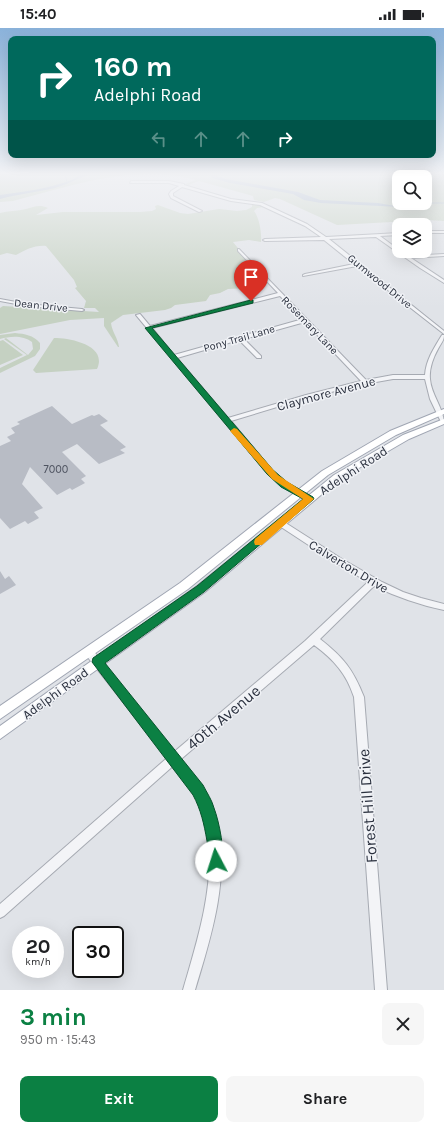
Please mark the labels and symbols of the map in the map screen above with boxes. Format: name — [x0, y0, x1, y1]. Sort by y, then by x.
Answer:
street label: Gumwood Drive — [345, 252, 415, 311]
pin — [234, 260, 268, 301]
street label: Rosemary Lane — [279, 294, 341, 357]
street label: Dean Drive — [13, 296, 69, 315]
street label: Pony Trail Lane — [202, 322, 277, 355]
street label: Claymore Avenue — [275, 373, 377, 414]
street label: Adelphi Road — [317, 443, 390, 498]
house number: 7000 — [44, 463, 68, 476]
street label: Calverton Drive — [306, 537, 391, 596]
street label: Adelphi Road — [19, 664, 91, 722]
street label: 40th Avenue — [183, 681, 264, 754]
street label: Forest Hill Drive — [354, 748, 381, 864]
position arrow — [195, 840, 237, 882]
speed limit sign: 30 — [72, 926, 124, 978]

